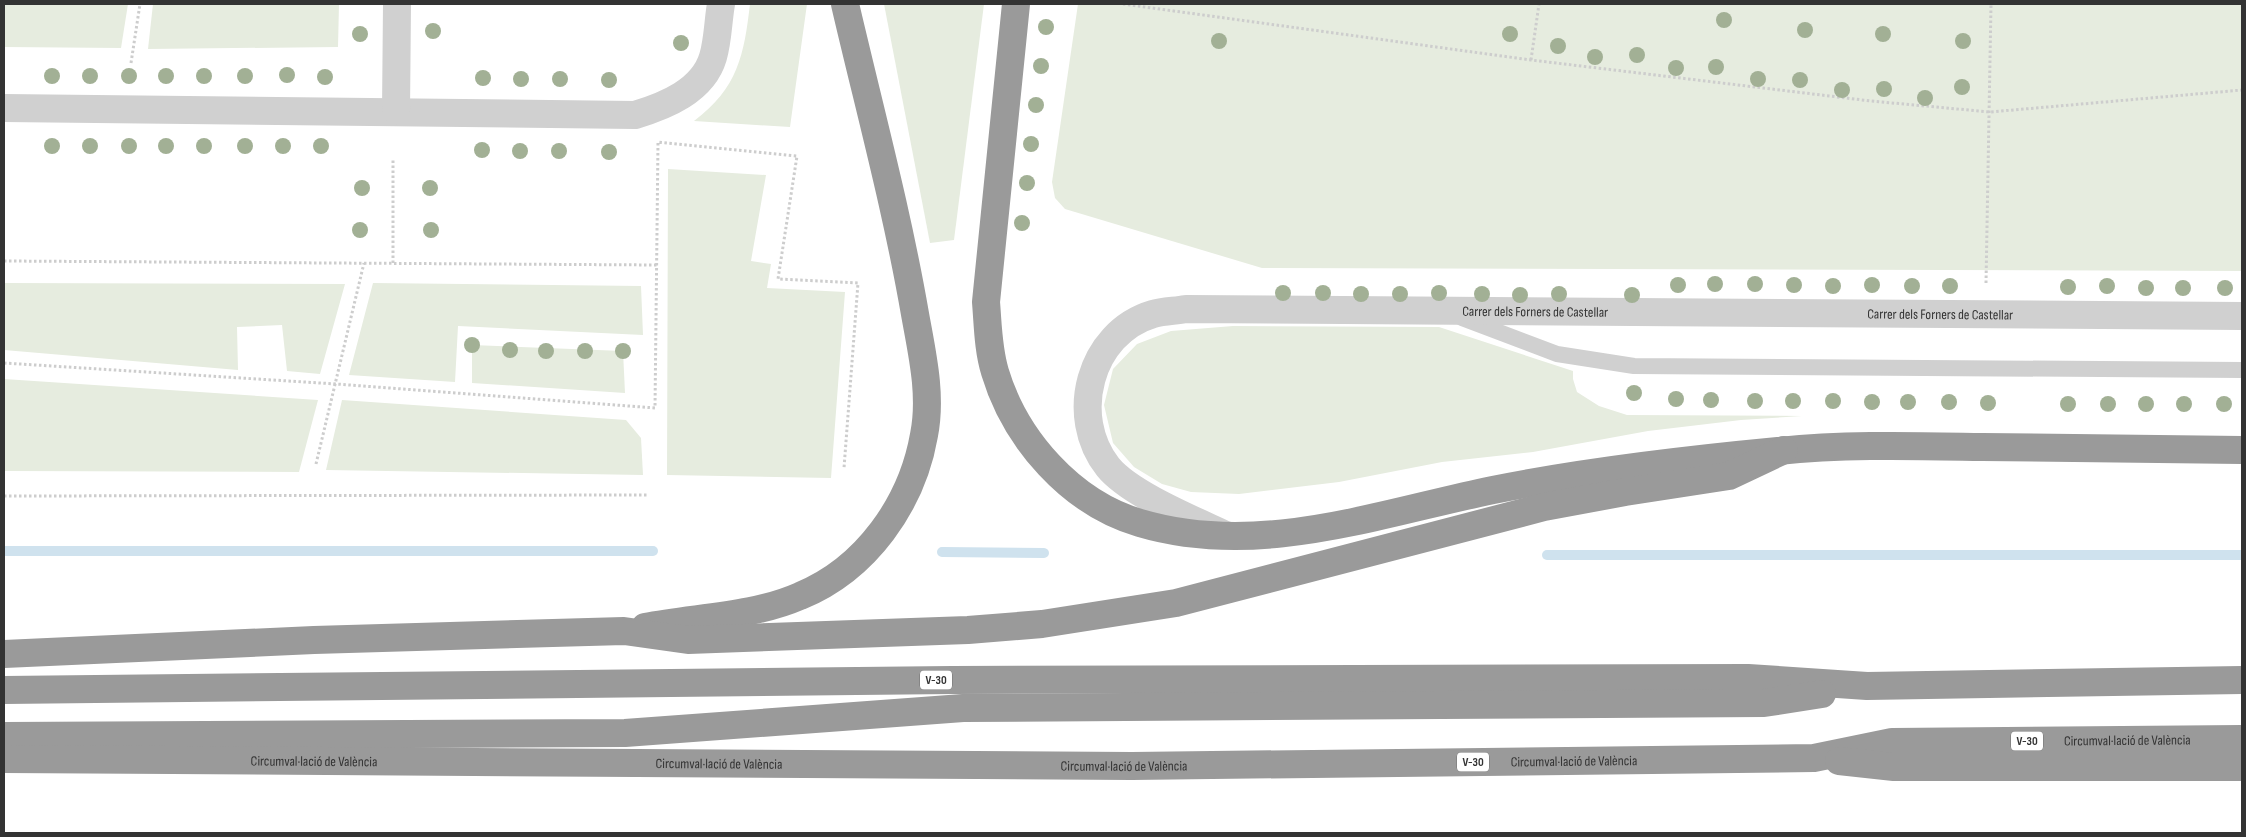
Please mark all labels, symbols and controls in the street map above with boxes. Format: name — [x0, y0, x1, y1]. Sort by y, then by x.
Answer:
street label: Carrer dels Forners de Castellar — [1462, 302, 1608, 320]
street label: Carrer dels Forners de Castellar — [1867, 305, 2013, 323]
road number: V-30 — [920, 670, 952, 690]
road number: V-30 — [2011, 731, 2043, 750]
street label: Circumval·lació de València — [2064, 731, 2191, 749]
street label: Circumval·lació de València — [251, 752, 377, 770]
road number: V-30 — [1457, 752, 1489, 772]
street label: Circumval·lació de València — [1510, 752, 1637, 770]
street label: Circumval·lació de València — [656, 755, 782, 772]
street label: Circumval·lació de València — [1061, 757, 1187, 775]

